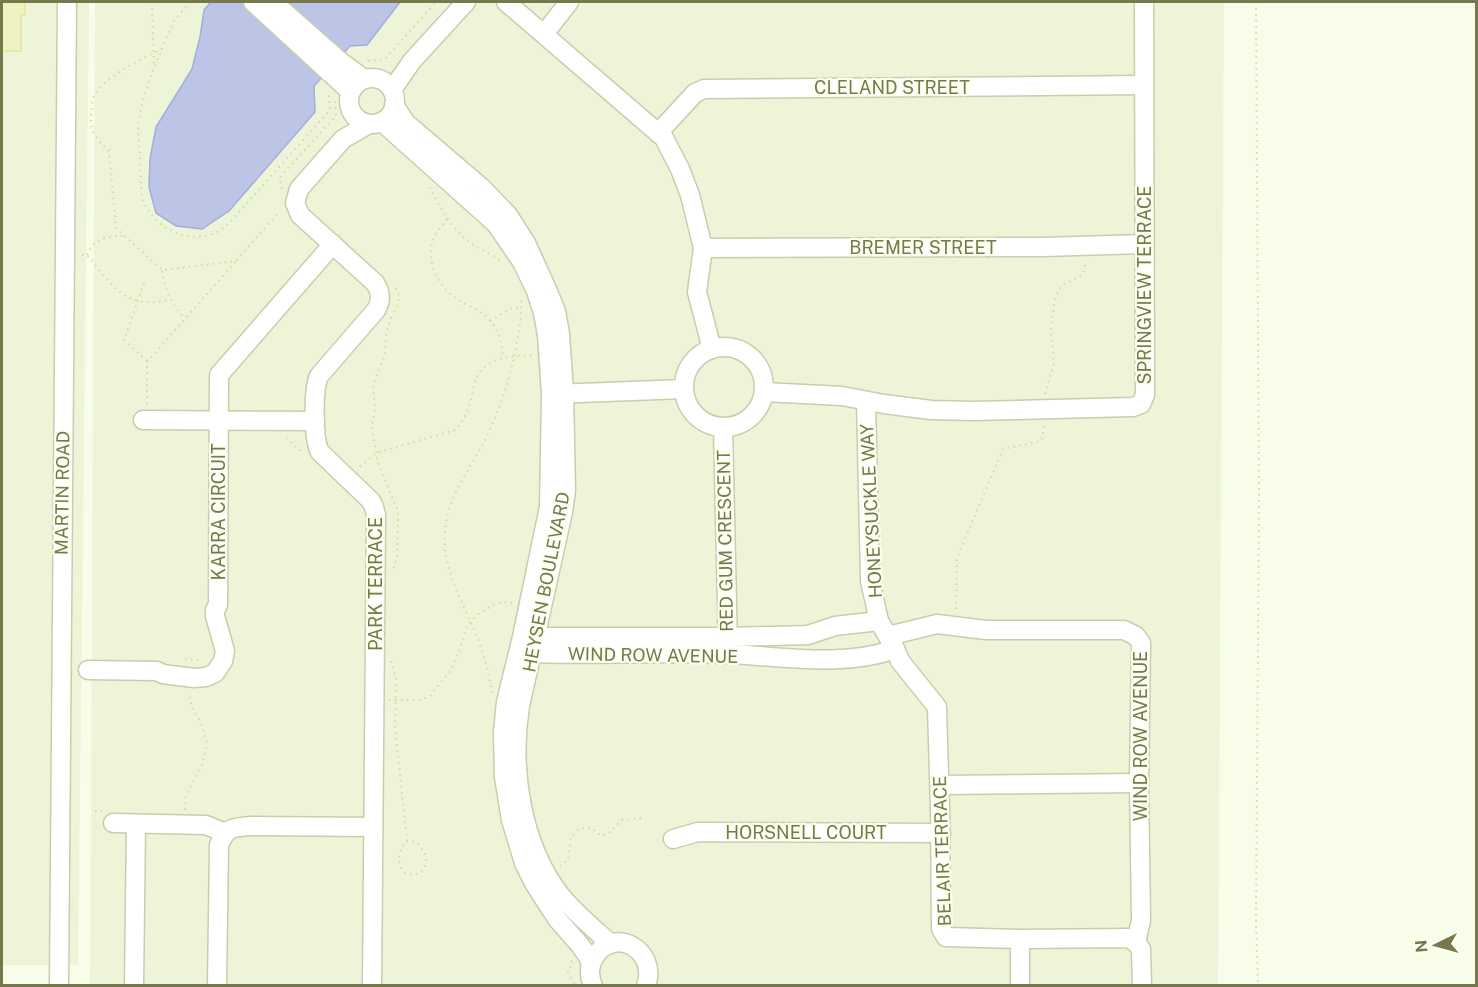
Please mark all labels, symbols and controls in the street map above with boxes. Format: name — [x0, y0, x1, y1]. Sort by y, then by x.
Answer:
street label: CLELAND STREET — [814, 77, 970, 98]
street label: SPRINGVIEW TERRACE — [1134, 186, 1155, 384]
street label: BREMER STREET — [849, 237, 997, 258]
street label: HONEYSUCKLE WAY — [856, 423, 886, 599]
street label: MARTIN ROAD — [50, 431, 74, 555]
street label: KARRA CIRCUIT — [208, 443, 229, 581]
street label: RED GUM CRESCENT — [713, 450, 737, 632]
street label: HEYSEN BOULEVARD — [518, 490, 574, 674]
street label: PARK TERRACE — [365, 517, 386, 651]
street label: WIND ROW AVENUE — [568, 643, 738, 667]
street label: WIND ROW AVENUE — [1130, 651, 1151, 821]
street label: BELAIR TERRACE — [929, 775, 955, 927]
street label: HORSNELL COURT — [725, 822, 887, 843]
north arrow — [1406, 915, 1466, 975]
text: N — [1412, 939, 1432, 953]

